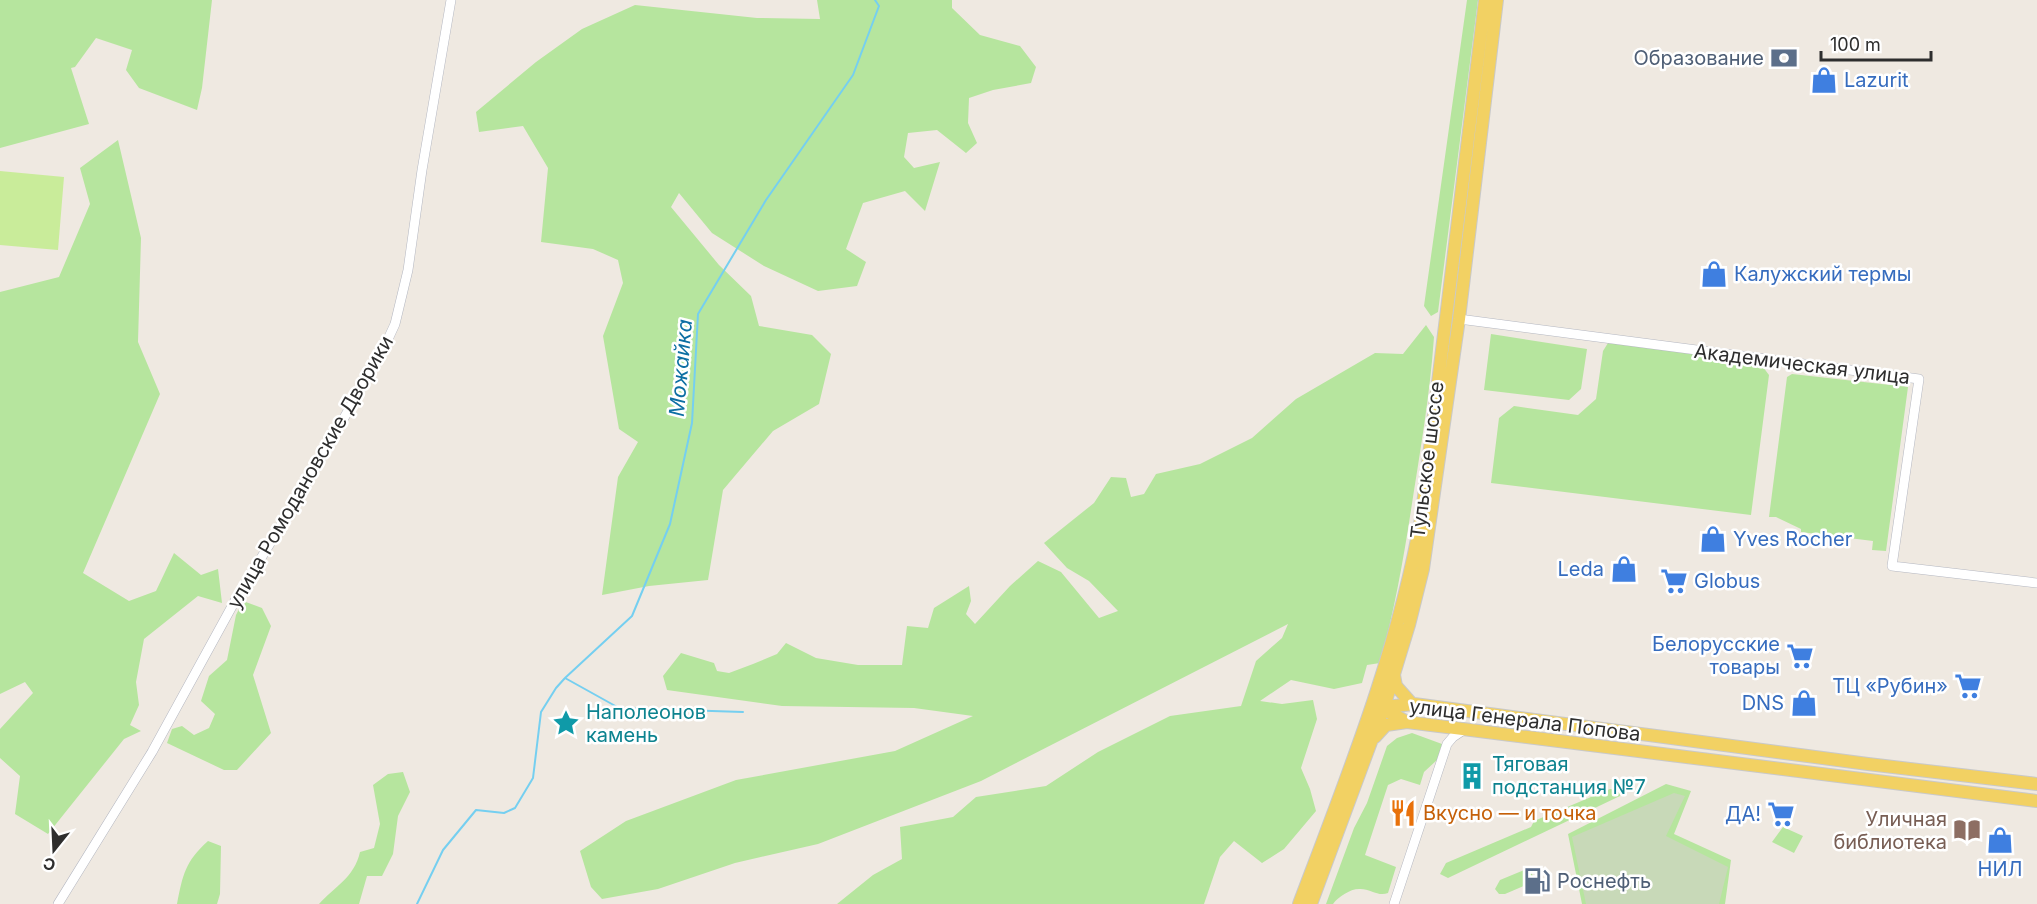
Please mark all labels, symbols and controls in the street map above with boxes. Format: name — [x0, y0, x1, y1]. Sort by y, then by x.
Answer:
scale bar — [1821, 24, 1930, 62]
text: 100 m — [1830, 34, 1881, 55]
bank icon: Образование — [1769, 43, 1799, 73]
place label: Образование — [1633, 46, 1764, 70]
shop icon: Lazurit — [1809, 65, 1839, 95]
place label: Lazurit — [1844, 68, 1909, 92]
shop icon: Калужский термы — [1699, 259, 1729, 289]
place label: Калужский термы — [1734, 262, 1911, 286]
water label: Можайка — [664, 318, 697, 418]
street label: улица Ромодановские Дворики — [222, 331, 398, 613]
street label: Академическая улица — [1693, 339, 1911, 389]
street label: Тульское шоссе — [1405, 380, 1449, 540]
shop icon: Yves Rocher — [1698, 524, 1728, 554]
place label: Yves Rocher — [1733, 527, 1853, 551]
shop icon: Leda — [1609, 554, 1639, 584]
place label: Leda — [1558, 557, 1604, 581]
supermarket icon: Globus — [1659, 566, 1689, 596]
place label: Globus — [1694, 569, 1760, 593]
place label: Белорусские товары — [1652, 632, 1780, 679]
supermarket icon: Белорусские товары — [1785, 641, 1815, 671]
supermarket icon: ТЦ «Рубин» — [1953, 671, 1983, 701]
place label: ТЦ «Рубин» — [1832, 674, 1948, 698]
shop icon: DNS — [1789, 688, 1819, 718]
place label: DNS — [1742, 691, 1784, 715]
street label: улица Генерала Попова — [1408, 694, 1642, 746]
place label: Наполеонов камень — [586, 700, 706, 747]
place icon: Наполеонов камень — [551, 708, 581, 738]
place label: Тяговая подстанция №7 — [1492, 752, 1646, 799]
building icon: Тяговая подстанция №7 — [1457, 761, 1487, 791]
restaurant icon: Вкусно — и точка — [1388, 798, 1418, 828]
supermarket icon: ДА! — [1766, 799, 1796, 829]
place label: Вкусно — и точка — [1423, 801, 1597, 825]
place label: ДА! — [1725, 802, 1761, 826]
place label: Уличная библиотека — [1833, 807, 1947, 854]
library icon: Уличная библиотека — [1952, 815, 1982, 845]
north arrow — [24, 820, 84, 880]
shop icon: НИЛ — [1985, 825, 2015, 855]
text: С — [40, 853, 58, 876]
place label: НИЛ — [1978, 857, 2022, 881]
fuel station icon: Роснефть — [1522, 866, 1552, 896]
place label: Роснефть — [1557, 869, 1651, 893]

